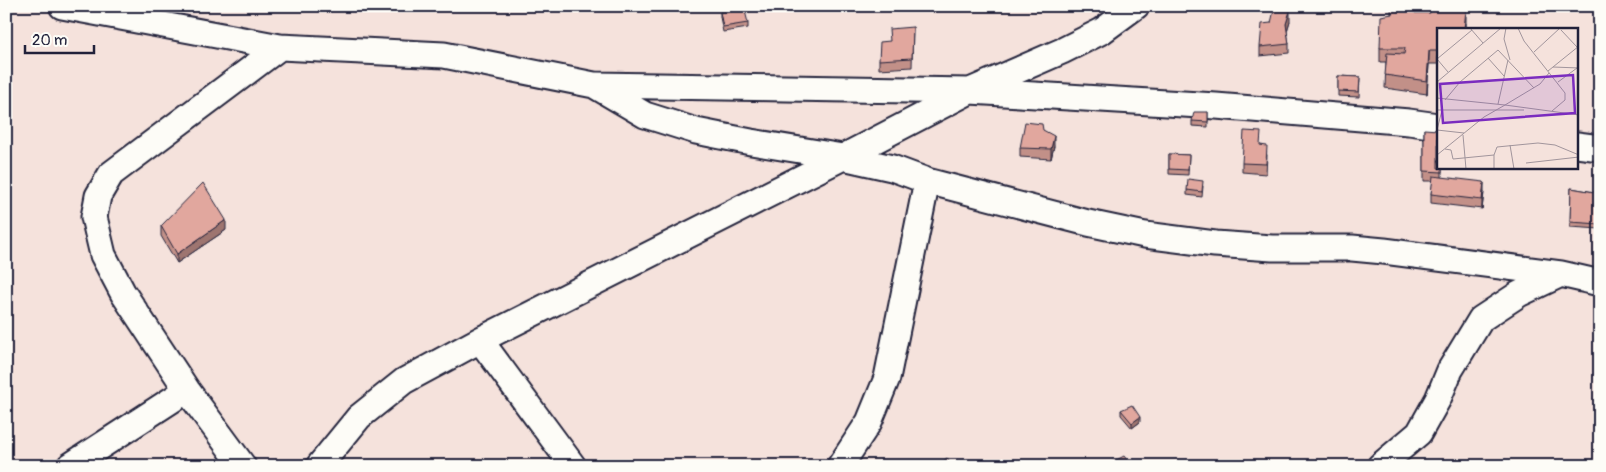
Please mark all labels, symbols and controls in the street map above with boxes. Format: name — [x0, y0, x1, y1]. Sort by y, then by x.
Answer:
scale bar — [25, 22, 94, 54]
inset map — [1437, 28, 1578, 169]
text: 20 m — [32, 31, 67, 50]

